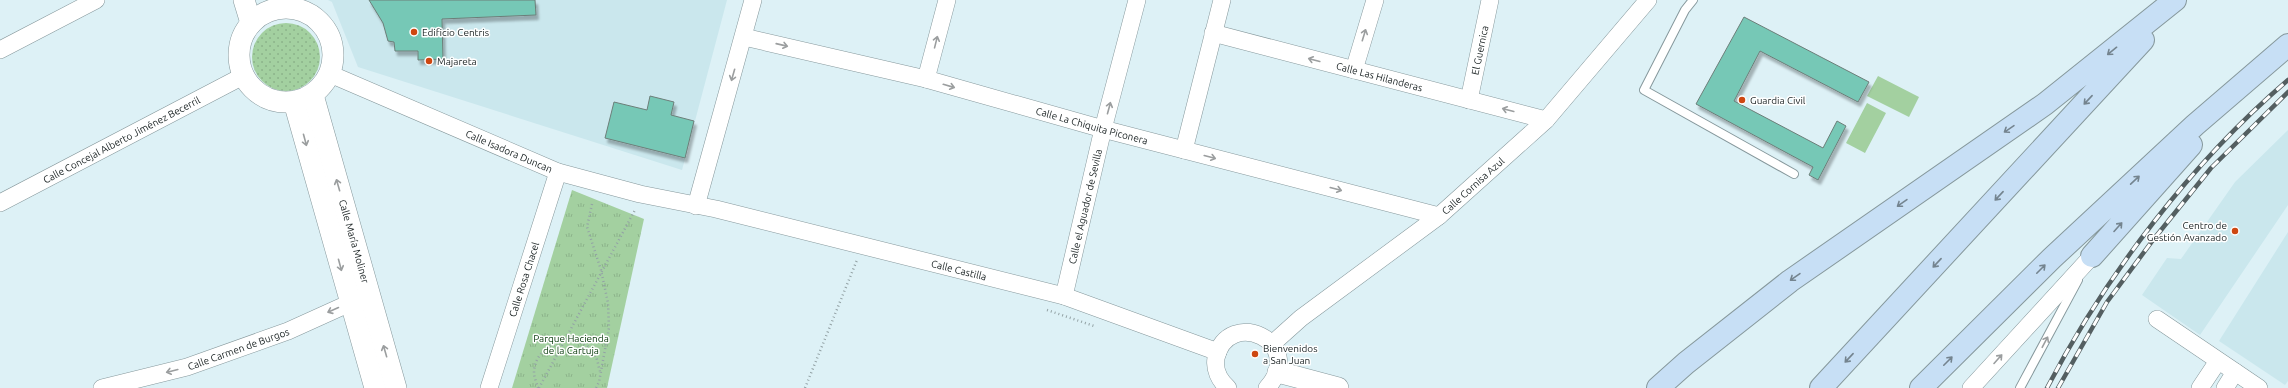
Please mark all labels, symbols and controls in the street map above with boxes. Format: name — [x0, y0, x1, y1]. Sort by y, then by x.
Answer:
street label: El Guernica — [1469, 24, 1490, 76]
marker: Edificio Centris — [409, 27, 419, 37]
place label: Edificio Centris — [422, 27, 489, 38]
one-way arrow — [1361, 29, 1369, 41]
one-way arrow — [933, 35, 940, 48]
one-way arrow — [776, 42, 789, 50]
one-way arrow — [2107, 47, 2118, 56]
one-way arrow — [1308, 55, 1321, 63]
marker: Majareta — [424, 56, 434, 66]
place label: Majareta — [437, 56, 477, 67]
street label: Calle Las Hilanderas — [1335, 60, 1424, 93]
one-way arrow — [729, 68, 736, 81]
one-way arrow — [943, 83, 956, 90]
street label: Calle Concejal Alberto Jiménez Becerril — [41, 94, 202, 185]
marker: Guardia Civil — [1737, 95, 1747, 105]
place label: Guardia Civil — [1750, 95, 1806, 106]
one-way arrow — [2083, 95, 2092, 106]
one-way arrow — [1106, 102, 1113, 115]
street label: Calle La Chiquita Piconera — [1035, 105, 1149, 146]
one-way arrow — [1502, 106, 1515, 113]
one-way arrow — [2003, 125, 2014, 133]
street label: Calle Isadora Duncan — [464, 128, 554, 174]
one-way arrow — [302, 133, 309, 146]
street label: Calle el Aguador de Sevilla — [1066, 148, 1104, 265]
one-way arrow — [1203, 153, 1216, 161]
street label: Calle Cornisa Azul — [1439, 155, 1506, 216]
one-way arrow — [2130, 175, 2140, 185]
one-way arrow — [334, 179, 341, 192]
one-way arrow — [1329, 186, 1342, 193]
one-way arrow — [1994, 191, 2004, 201]
street label: Calle María Moliner — [337, 198, 372, 285]
one-way arrow — [1896, 199, 1907, 207]
place label: Centro de Gestión Avanzado — [2147, 220, 2227, 243]
one-way arrow — [2113, 221, 2122, 232]
marker: Centro de Gestión Avanzado — [2230, 226, 2240, 236]
street label: Calle Rosa Chacel — [507, 240, 541, 318]
one-way arrow — [337, 258, 344, 271]
street label: Calle Castilla — [930, 258, 988, 282]
one-way arrow — [1932, 258, 1942, 268]
one-way arrow — [2036, 264, 2045, 274]
one-way arrow — [1790, 273, 1801, 281]
one-way arrow — [327, 307, 339, 315]
street label: Calle Carmen de Burgos — [186, 326, 291, 372]
park label: Parque Hacienda de la Cartuja — [533, 333, 609, 356]
one-way arrow — [2042, 336, 2049, 348]
place label: Bienvenidos a San Juan — [1263, 343, 1318, 366]
one-way arrow — [381, 344, 388, 357]
marker: Bienvenidos a San Juan — [1250, 349, 1260, 359]
one-way arrow — [1844, 353, 1853, 363]
one-way arrow — [1993, 354, 2002, 364]
one-way arrow — [1943, 356, 1953, 365]
one-way arrow — [166, 367, 179, 375]

